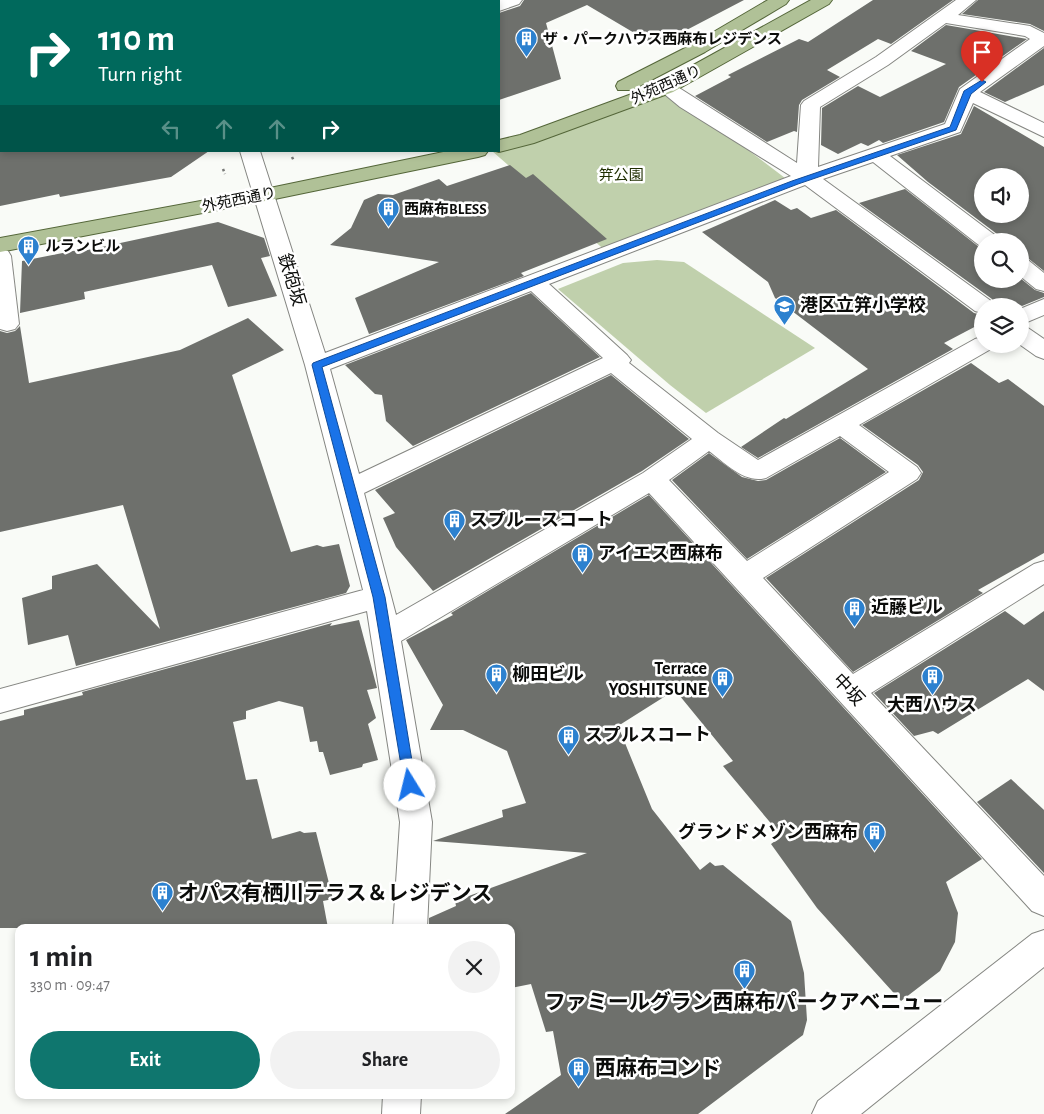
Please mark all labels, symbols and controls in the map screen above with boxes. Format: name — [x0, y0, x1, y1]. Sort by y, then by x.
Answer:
icon: right — [15, 20, 80, 85]
text: 110 m — [98, 22, 175, 57]
building icon: ザ・パークハウス西麻布レジデンス — [515, 27, 539, 58]
place label: ザ・パークハウス西麻布レジデンス — [543, 31, 782, 47]
pin — [961, 31, 1003, 82]
icon: arrive — [968, 38, 996, 66]
street label: 外苑西通り — [628, 62, 703, 107]
text: Turn right — [98, 63, 182, 85]
icon: left — [157, 115, 185, 143]
icon: ahead — [210, 115, 238, 143]
icon: ahead — [263, 115, 291, 143]
icon: right — [316, 115, 344, 143]
park label: 笄公園 — [598, 167, 644, 183]
map controls — [974, 168, 1029, 353]
button: sound — [974, 168, 1029, 223]
street label: 外苑西通り — [201, 184, 277, 215]
building icon: 西麻布BLESS — [376, 197, 400, 228]
place label: 西麻布BLESS — [404, 201, 487, 217]
button: search — [974, 233, 1029, 288]
building icon: ルランビル — [17, 234, 41, 265]
place label: ルランビル — [45, 238, 120, 254]
street label: 鉄砲坂 — [274, 251, 308, 308]
school or university icon: 港区立笄小学校 — [772, 294, 796, 325]
place label: 港区立笄小学校 — [800, 295, 926, 315]
button: layers — [974, 298, 1029, 353]
building icon: スプルースコート — [442, 509, 466, 540]
place label: スプルースコート — [470, 511, 613, 530]
building icon: アイエス西麻布 — [570, 542, 594, 573]
place label: アイエス西麻布 — [598, 543, 723, 563]
building icon: 近藤ビル — [843, 596, 867, 627]
place label: 近藤ビル — [871, 597, 943, 617]
place label: Terrace YOSHITSUNE — [608, 660, 707, 699]
building icon: 柳田ビル — [484, 663, 508, 694]
place label: 柳田ビル — [512, 664, 584, 684]
building icon: 大西ハウス — [920, 664, 944, 695]
building icon: Terrace YOSHITSUNE — [711, 667, 735, 698]
street label: 中坂 — [829, 670, 868, 709]
place label: 大西ハウス — [887, 696, 977, 715]
building icon: スプルスコート — [557, 724, 581, 755]
place label: スプルスコート — [585, 726, 711, 745]
position arrow — [383, 758, 435, 810]
building icon: グランドメゾン西麻布 — [862, 821, 886, 852]
place label: グランドメゾン西麻布 — [678, 822, 858, 842]
building icon: オパス有栖川テラス＆レジデンス — [150, 881, 174, 912]
place label: オパス有栖川テラス＆レジデンス — [178, 881, 492, 904]
button: close — [448, 941, 500, 993]
text: 1 min — [30, 942, 93, 972]
building icon: ファミールグラン西麻布パークアベニュー — [732, 958, 756, 989]
text: 330 m · 09:47 — [30, 977, 110, 993]
place label: ファミールグラン西麻布パークアベニュー — [545, 991, 943, 1013]
button: Exit — [30, 1031, 260, 1089]
button: Share — [270, 1031, 500, 1089]
building icon: 西麻布コンド — [567, 1056, 591, 1087]
place label: 西麻布コンド — [595, 1057, 721, 1079]

